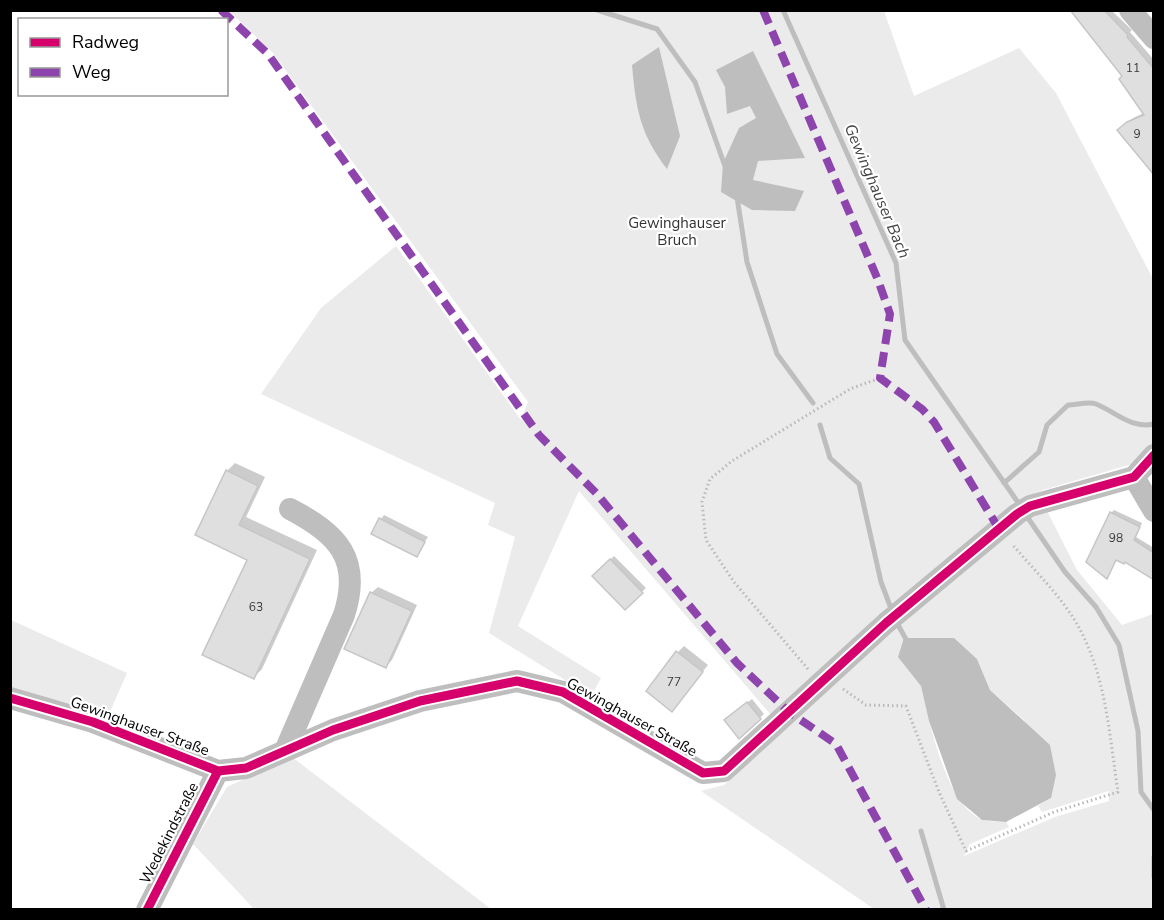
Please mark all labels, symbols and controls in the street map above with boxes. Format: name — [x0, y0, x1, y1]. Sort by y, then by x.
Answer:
legend — [18, 18, 228, 96]
text: Radweg — [72, 30, 139, 54]
text: Weg — [72, 60, 111, 84]
house number: 11 — [1126, 60, 1140, 76]
water label: Gewinghauser Bach — [839, 120, 915, 262]
house number: 9 — [1133, 126, 1141, 142]
park label: Gewinghauser Bruch — [628, 213, 726, 250]
house number: 98 — [1109, 530, 1123, 546]
house number: 63 — [249, 599, 263, 615]
street label: Gewinghauser Straße — [563, 673, 701, 761]
house number: 77 — [667, 674, 681, 690]
street label: Gewinghauser Straße — [68, 692, 212, 760]
street label: Wedekindstraße — [135, 779, 203, 887]

